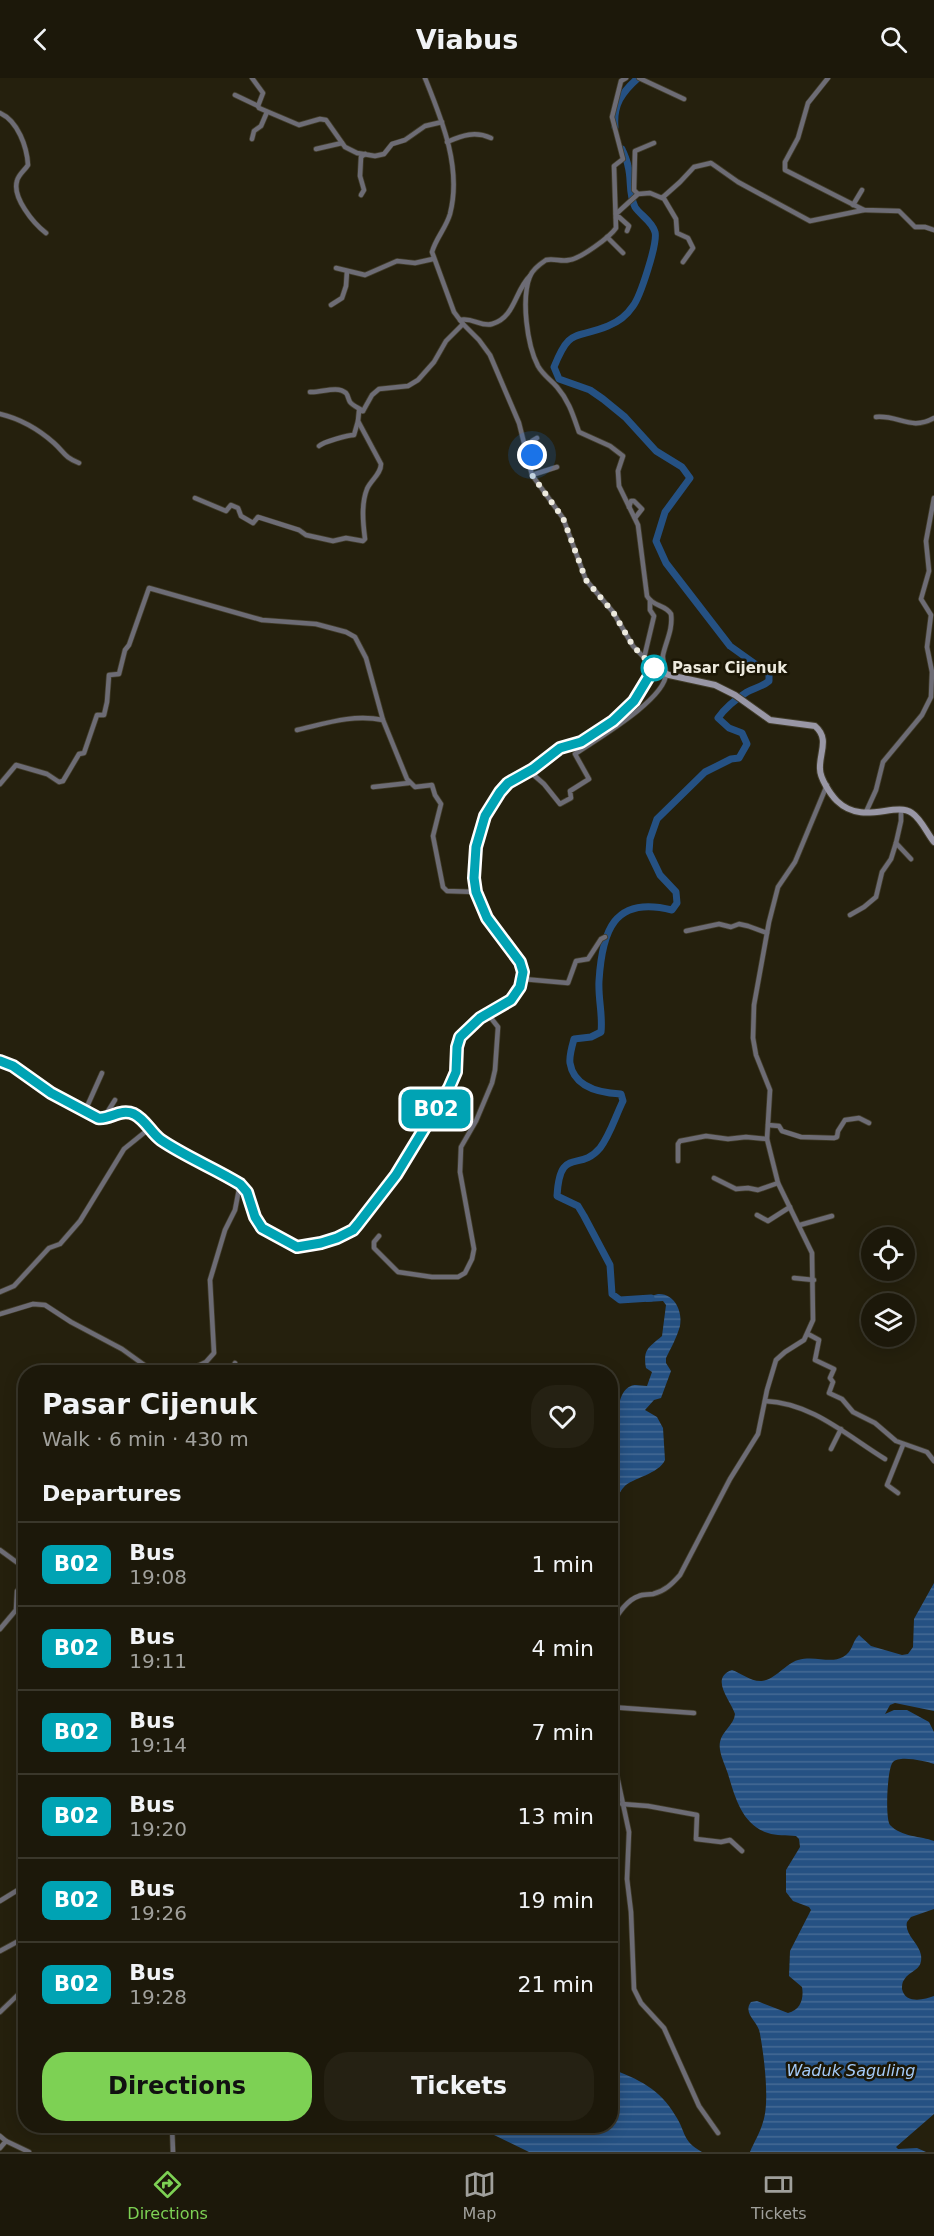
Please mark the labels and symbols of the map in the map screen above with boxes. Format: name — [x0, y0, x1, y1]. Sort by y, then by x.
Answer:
your location — [517, 440, 547, 470]
marker: Pasar Cijenuk — [641, 655, 667, 681]
place label: Pasar Cijenuk — [672, 659, 788, 677]
line badge: B02 — [402, 1090, 470, 1128]
water label: Waduk Saguling — [787, 2061, 915, 2080]

